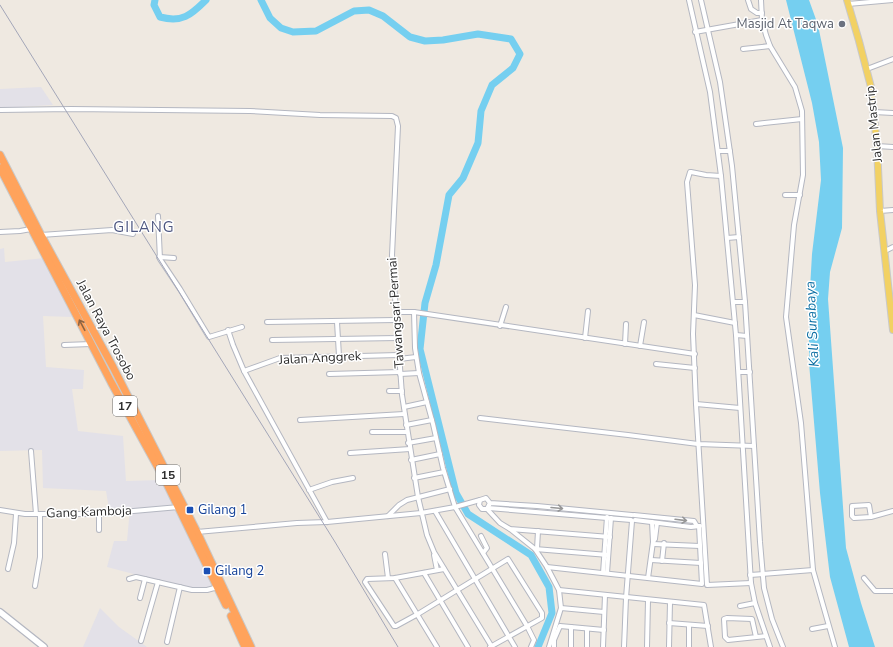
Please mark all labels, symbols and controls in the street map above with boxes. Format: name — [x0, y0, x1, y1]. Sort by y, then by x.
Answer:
place label: Masjid At Taqwa — [737, 15, 834, 33]
marker: Masjid At Taqwa — [837, 19, 847, 29]
street label: Jalan Mastrip — [861, 85, 887, 164]
district label: GILANG — [113, 217, 175, 237]
street label: Tawangsari Permai — [383, 257, 409, 369]
street label: Jalan Raya Trosobo — [71, 276, 140, 384]
water label: Kali Surabaya — [800, 281, 824, 367]
one-way arrow — [78, 319, 85, 331]
street label: Jalan Anggrek — [277, 347, 362, 369]
road number: 17 — [113, 396, 137, 416]
road number: 15 — [156, 465, 180, 485]
place label: Gilang 1 — [198, 501, 247, 519]
street label: Gang Kamboja — [46, 502, 132, 522]
one-way arrow — [550, 504, 563, 511]
marker: Gilang 1 — [185, 505, 195, 515]
one-way arrow — [674, 516, 687, 524]
place label: Gilang 2 — [215, 562, 264, 580]
marker: Gilang 2 — [202, 566, 212, 576]

